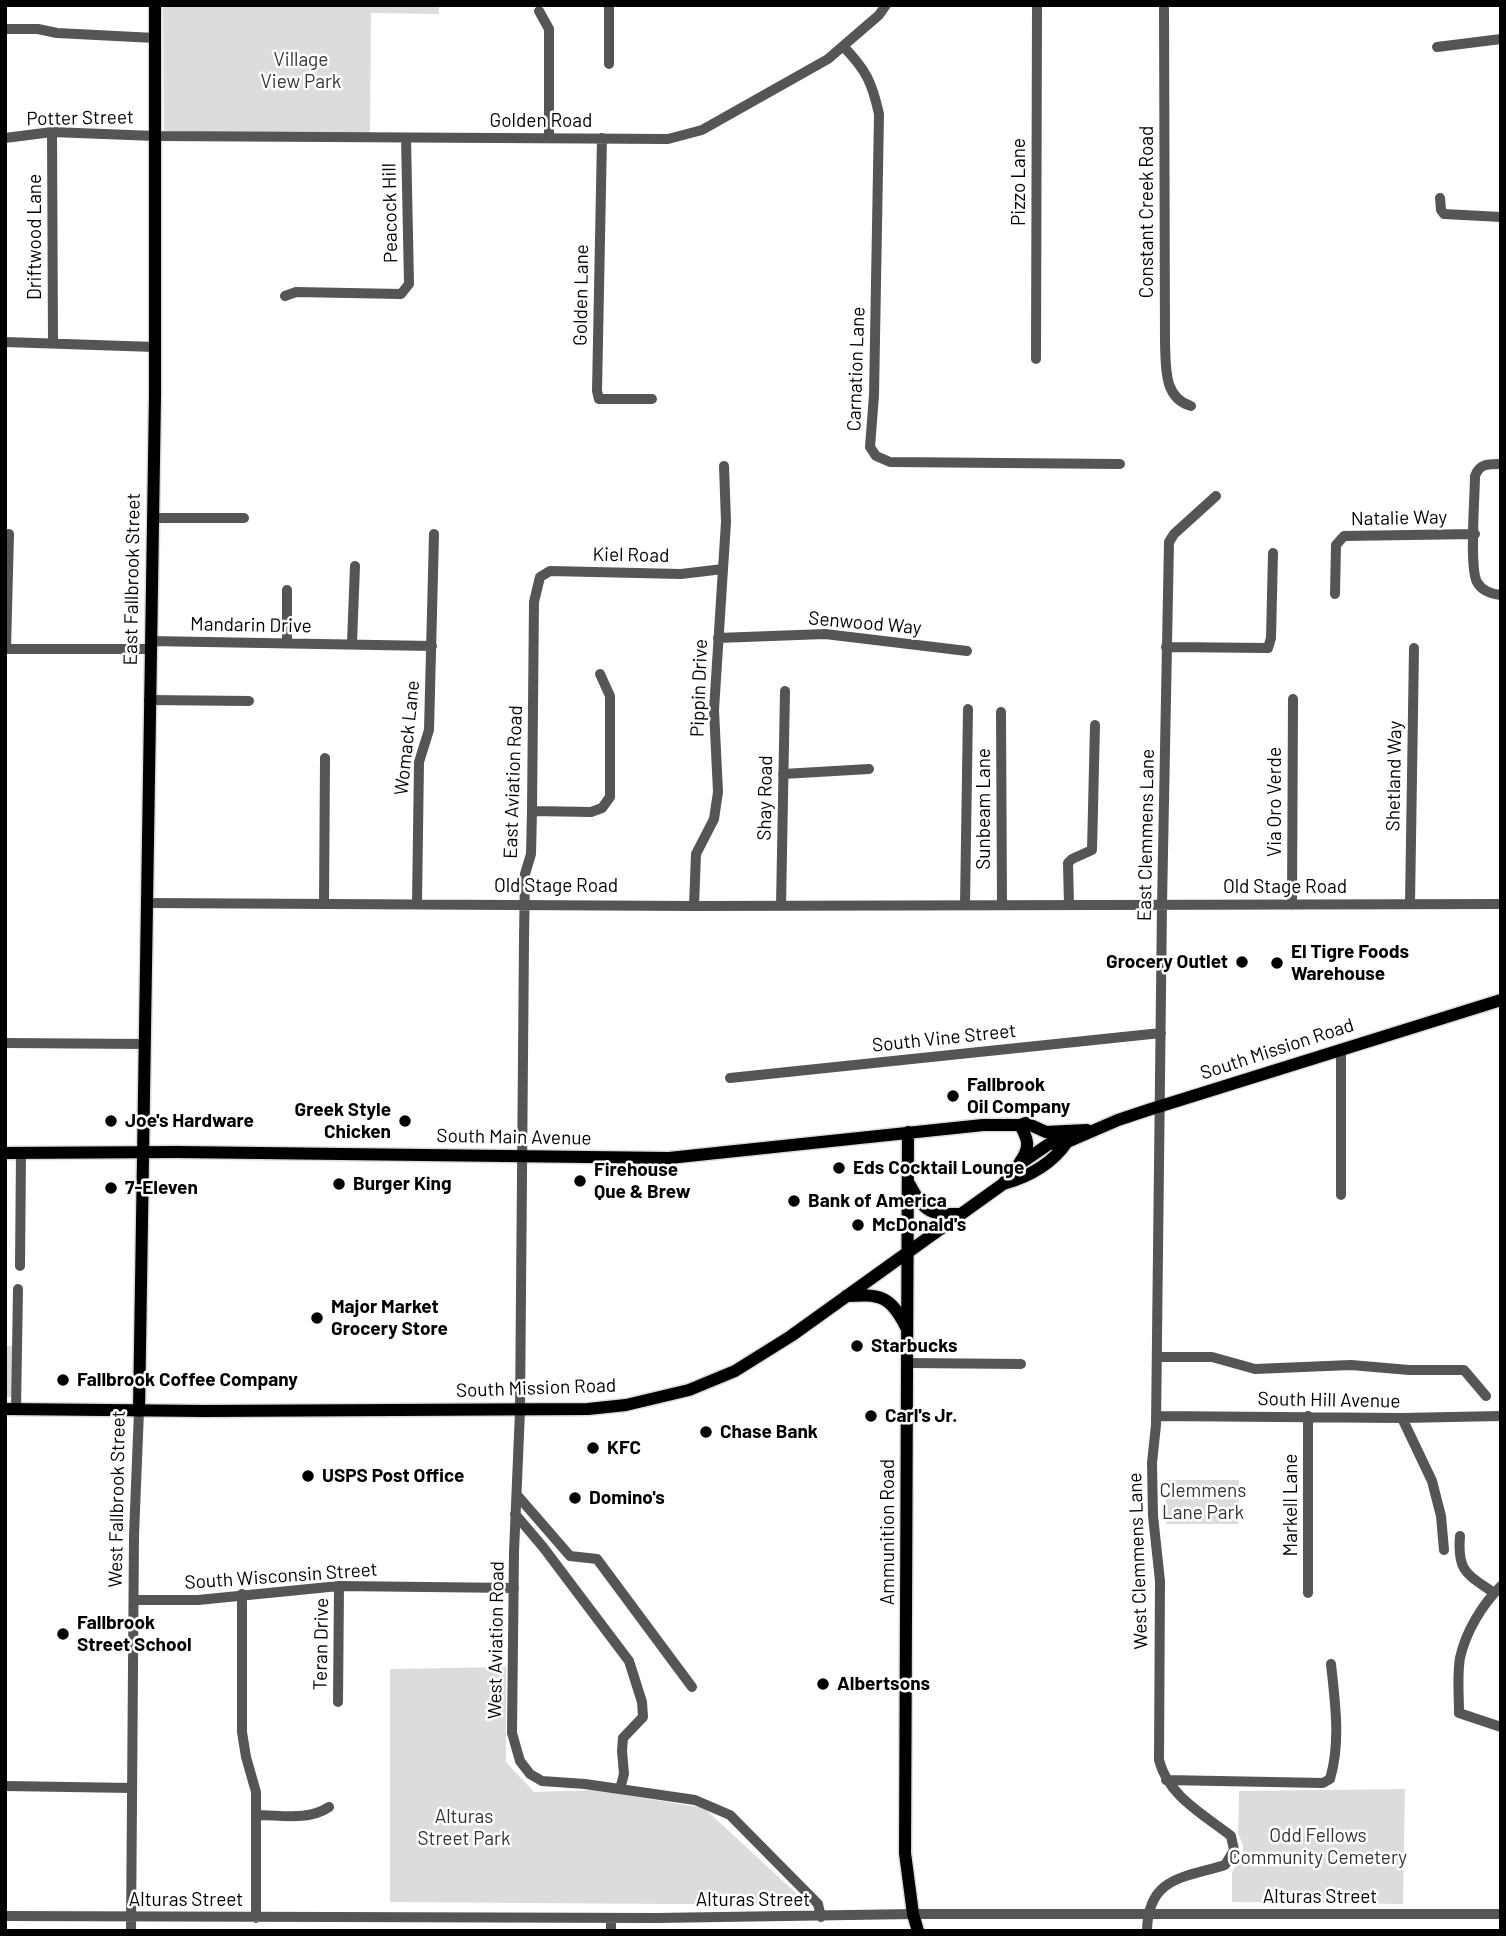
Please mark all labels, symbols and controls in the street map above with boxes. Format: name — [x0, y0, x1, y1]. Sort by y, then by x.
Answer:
park label: Village View Park — [261, 49, 341, 93]
street label: Potter Street — [26, 106, 134, 130]
street label: Golden Road — [490, 110, 592, 132]
street label: Constant Creek Road — [1136, 126, 1158, 298]
street label: Pizzo Lane — [1008, 138, 1030, 226]
street label: Peacock Hill — [378, 163, 402, 263]
street label: Driftwood Lane — [24, 174, 46, 300]
street label: Golden Lane — [569, 244, 593, 346]
street label: Carnation Lane — [842, 306, 870, 432]
street label: East Fallbrook Street — [119, 492, 145, 666]
street label: Natalie Way — [1351, 506, 1447, 530]
street label: Kiel Road — [592, 543, 670, 567]
street label: Senwood Way — [807, 607, 923, 639]
street label: Mandarin Drive — [190, 613, 312, 637]
street label: Pippin Drive — [686, 638, 712, 738]
street label: Womack Lane — [390, 679, 424, 797]
street label: East Aviation Road — [499, 705, 527, 859]
street label: Shetland Way — [1382, 721, 1406, 831]
street label: Via Oro Verde — [1264, 747, 1286, 857]
street label: Sunbeam Lane — [973, 748, 995, 870]
street label: East Clemmens Lane — [1133, 749, 1159, 921]
street label: Shay Road — [753, 755, 777, 841]
street label: Old Stage Road — [494, 875, 618, 897]
street label: Old Stage Road — [1223, 876, 1347, 898]
place label: El Tigre Foods Warehouse — [1291, 941, 1409, 985]
place label: Grocery Outlet — [1106, 951, 1228, 973]
marker: Grocery Outlet — [1234, 954, 1250, 970]
marker: El Tigre Foods Warehouse — [1269, 955, 1285, 971]
street label: South Mission Road — [1197, 1013, 1357, 1085]
street label: South Vine Street — [871, 1019, 1017, 1057]
place label: Fallbrook Oil Company — [967, 1074, 1070, 1118]
marker: Fallbrook Oil Company — [945, 1088, 961, 1104]
place label: Greek Style Chicken — [295, 1099, 391, 1143]
place label: Joe's Hardware — [125, 1110, 254, 1132]
marker: Joe's Hardware — [103, 1113, 119, 1129]
marker: Greek Style Chicken — [397, 1113, 413, 1129]
street label: South Main Avenue — [436, 1124, 592, 1150]
place label: Eds Cocktail Lounge — [853, 1157, 1024, 1179]
place label: Firehouse Que & Brew — [594, 1159, 691, 1203]
marker: Eds Cocktail Lounge — [831, 1160, 847, 1176]
place label: Burger King — [353, 1173, 452, 1195]
marker: Firehouse Que & Brew — [572, 1173, 588, 1189]
marker: Burger King — [331, 1176, 347, 1192]
place label: 7-Eleven — [125, 1177, 198, 1199]
marker: 7-Eleven — [103, 1180, 119, 1196]
place label: Bank of America — [808, 1190, 947, 1212]
marker: Bank of America — [786, 1193, 802, 1209]
place label: McDonald's — [872, 1214, 966, 1236]
marker: McDonald's — [850, 1217, 866, 1233]
place label: Major Market Grocery Store — [331, 1296, 448, 1340]
marker: Major Market Grocery Store — [309, 1310, 325, 1326]
place label: Starbucks — [871, 1335, 958, 1357]
marker: Starbucks — [849, 1338, 865, 1354]
place label: Fallbrook Coffee Company — [77, 1369, 298, 1391]
marker: Fallbrook Coffee Company — [55, 1372, 71, 1388]
street label: South Mission Road — [456, 1374, 616, 1402]
street label: South Hill Avenue — [1257, 1387, 1401, 1413]
place label: Carl's Jr. — [885, 1405, 957, 1427]
marker: Carl's Jr. — [863, 1408, 879, 1424]
street label: West Fallbrook Street — [104, 1410, 130, 1588]
place label: Chase Bank — [720, 1421, 818, 1443]
marker: Chase Bank — [698, 1424, 714, 1440]
place label: KFC — [607, 1437, 641, 1459]
marker: KFC — [585, 1440, 601, 1456]
street label: Markell Lane — [1280, 1454, 1302, 1556]
street label: Ammunition Road — [877, 1459, 899, 1605]
place label: USPS Post Office — [322, 1465, 464, 1487]
marker: USPS Post Office — [300, 1468, 316, 1484]
street label: West Clemmens Lane — [1124, 1472, 1152, 1650]
park label: Clemmens Lane Park — [1160, 1480, 1246, 1524]
place label: Domino's — [589, 1487, 665, 1509]
marker: Domino's — [567, 1490, 583, 1506]
street label: South Wisconsin Street — [184, 1558, 378, 1594]
street label: West Aviation Road — [483, 1561, 509, 1719]
street label: Teran Drive — [309, 1598, 333, 1690]
place label: Fallbrook Street School — [77, 1612, 192, 1656]
marker: Fallbrook Street School — [55, 1626, 71, 1642]
place label: Albertsons — [837, 1673, 930, 1695]
marker: Albertsons — [815, 1676, 831, 1692]
park label: Alturas Street Park — [417, 1806, 511, 1850]
park label: Odd Fellows Community Cemetery — [1229, 1825, 1407, 1869]
street label: Alturas Street — [1263, 1886, 1377, 1908]
street label: Alturas Street — [129, 1889, 243, 1911]
street label: Alturas Street — [696, 1889, 810, 1911]

